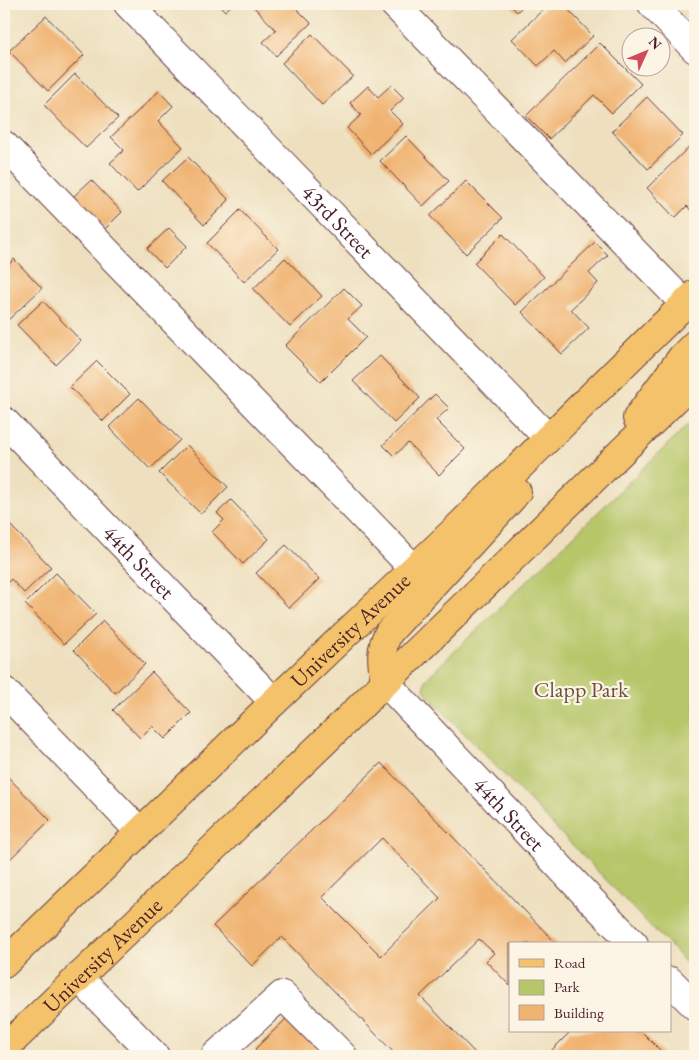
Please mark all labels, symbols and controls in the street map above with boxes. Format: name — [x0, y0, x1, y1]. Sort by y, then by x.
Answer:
north arrow — [622, 28, 672, 78]
text: N — [645, 33, 666, 54]
street label: 43rd Street — [295, 178, 381, 264]
street label: 44th Street — [97, 518, 182, 605]
street label: University Avenue — [284, 566, 416, 694]
park label: Clapp Park — [534, 675, 629, 704]
street label: 44th Street — [467, 770, 552, 857]
street label: University Avenue — [36, 890, 168, 1019]
legend — [509, 942, 672, 1032]
text: Road — [554, 953, 586, 972]
text: Park — [554, 977, 581, 996]
text: Building — [554, 1003, 604, 1022]

